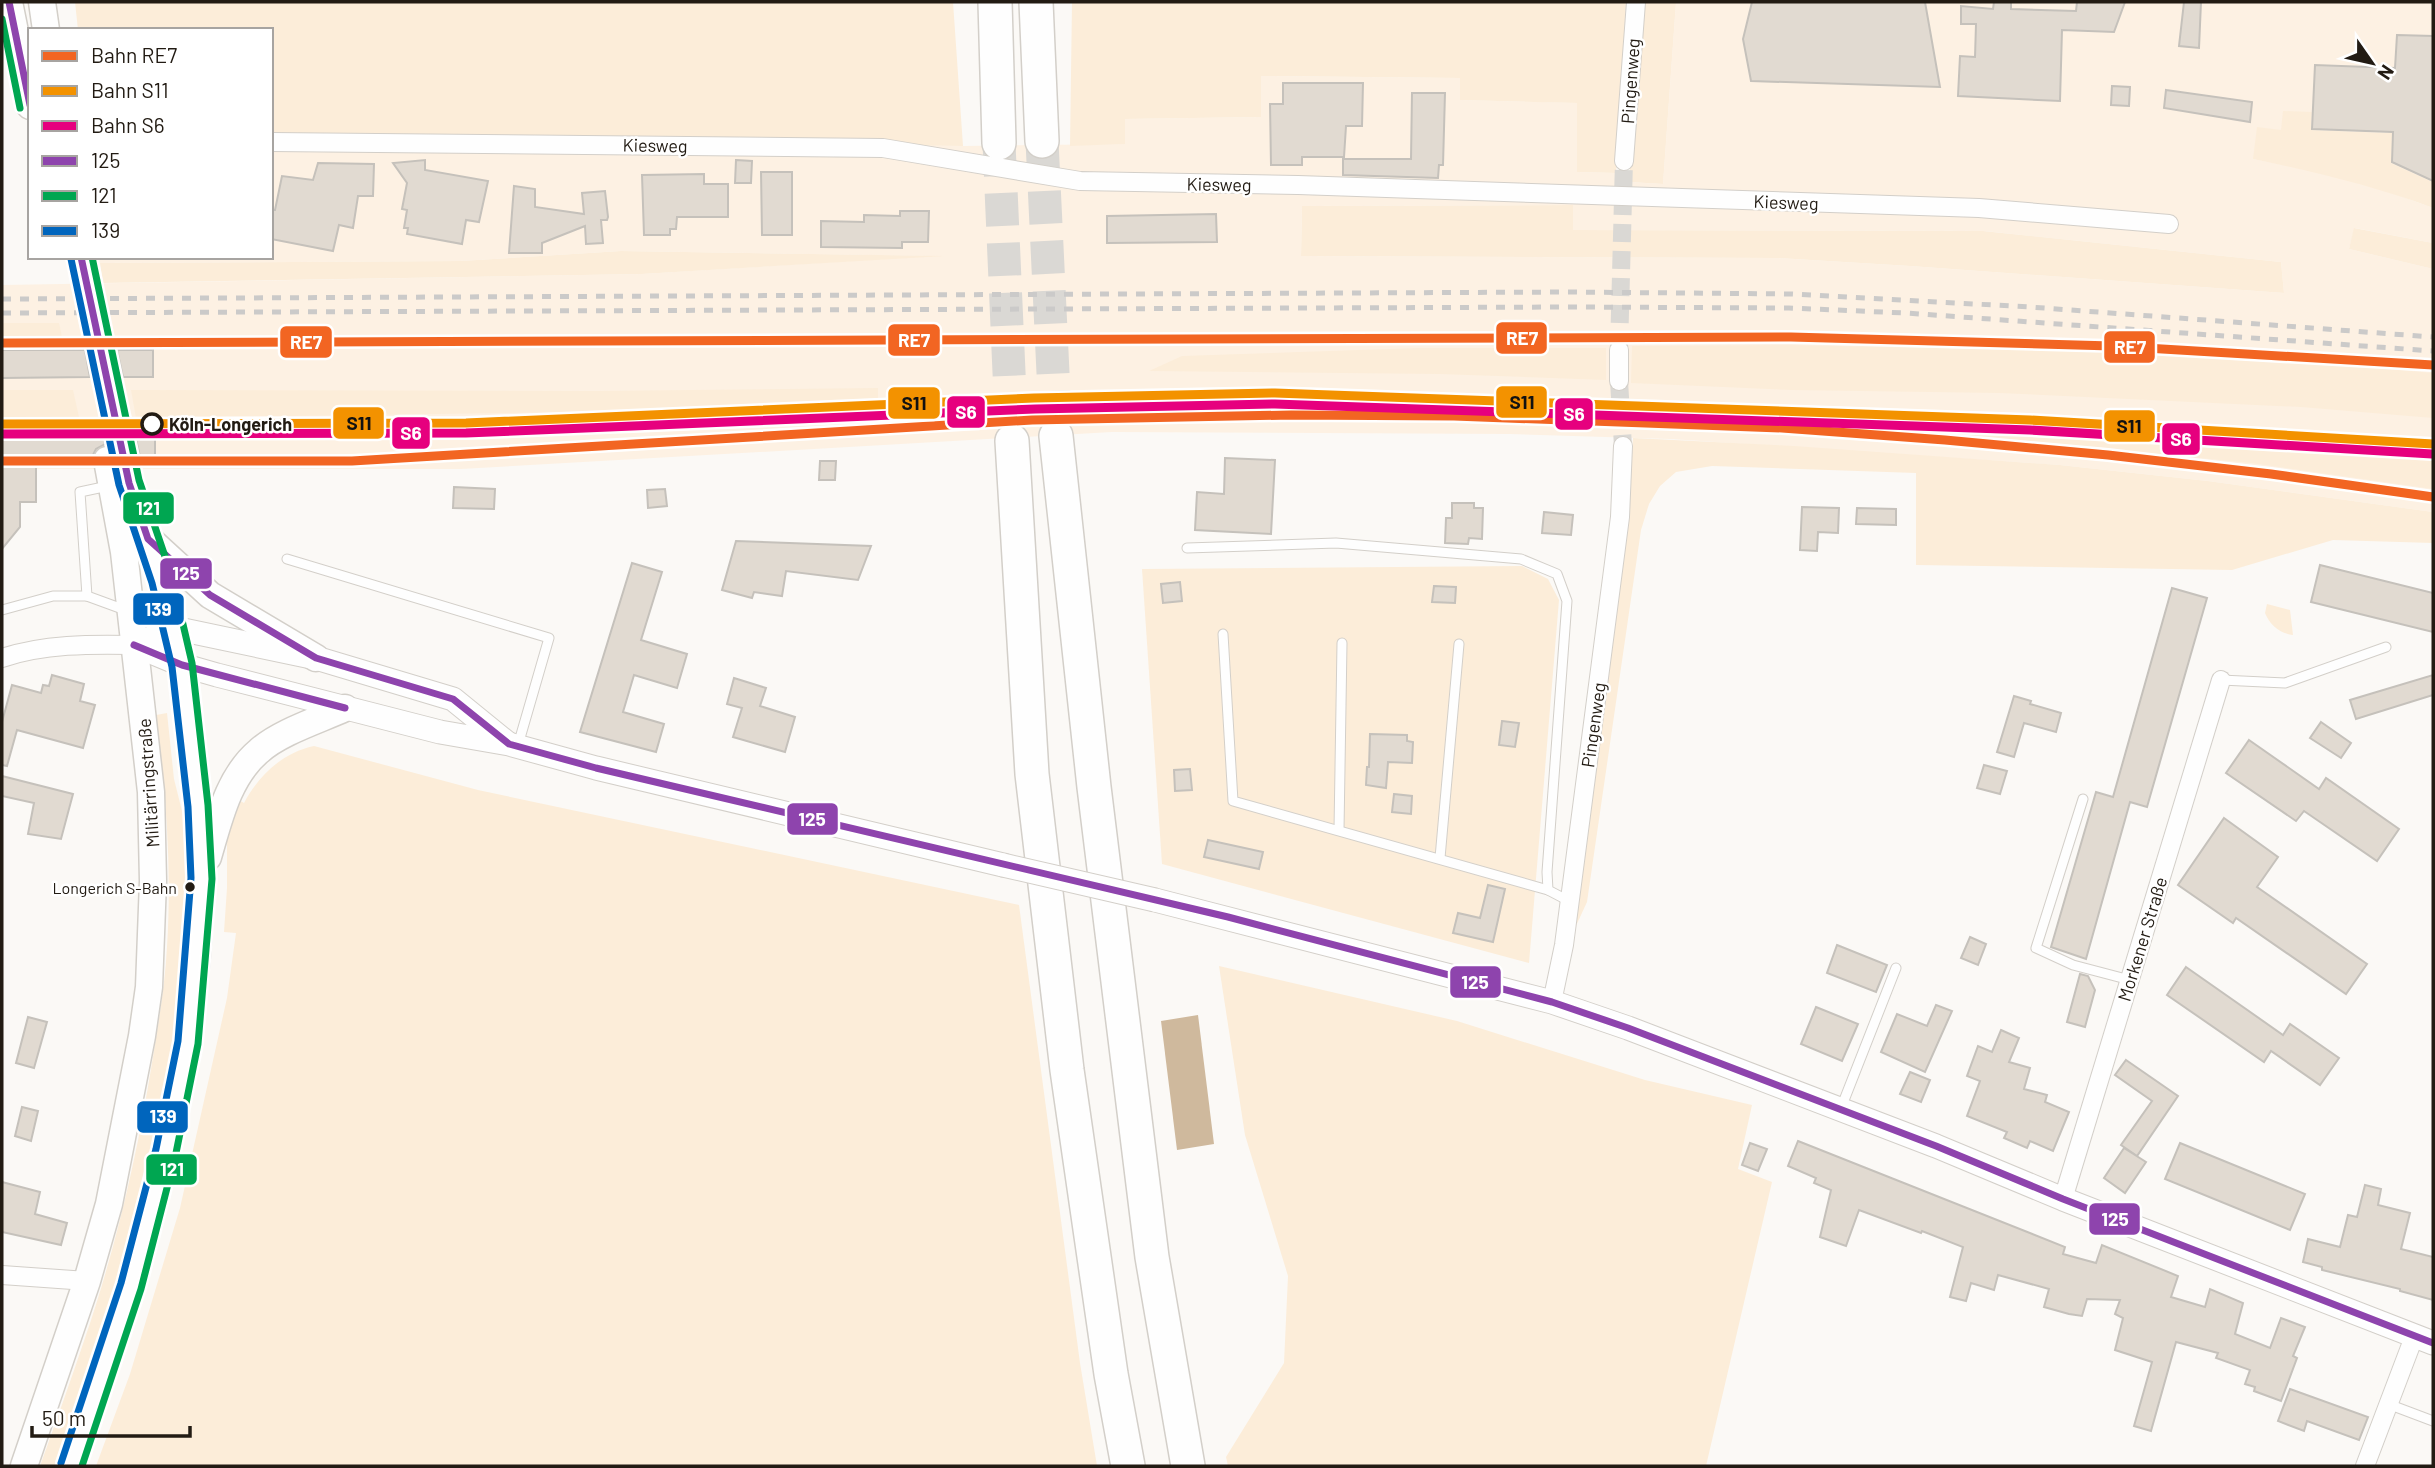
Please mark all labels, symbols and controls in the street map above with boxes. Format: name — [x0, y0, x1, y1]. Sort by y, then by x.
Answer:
legend — [28, 28, 273, 259]
north arrow — [2337, 28, 2407, 98]
street label: Pingenweg — [1616, 38, 1644, 124]
text: Bahn RE7 — [91, 42, 177, 67]
text: N — [2373, 61, 2400, 84]
text: Bahn S11 — [91, 77, 169, 102]
text: Bahn S6 — [91, 112, 165, 137]
street label: Kiesweg — [622, 133, 688, 157]
text: 125 — [91, 147, 120, 172]
street label: Kiesweg — [1186, 172, 1252, 196]
text: 121 — [91, 182, 117, 207]
street label: Kiesweg — [1753, 190, 1819, 214]
text: 139 — [91, 217, 120, 242]
line badge: RE7 — [1495, 321, 1548, 355]
line badge: RE7 — [887, 323, 941, 357]
line badge: RE7 — [279, 325, 333, 359]
text: RE7 — [1506, 326, 1539, 349]
text: RE7 — [898, 328, 931, 351]
text: RE7 — [290, 330, 323, 353]
line badge: RE7 — [2103, 330, 2156, 364]
text: RE7 — [2114, 335, 2147, 358]
line badge: S11 — [1495, 385, 1548, 419]
line badge: S11 — [887, 386, 941, 420]
text: S11 — [1510, 390, 1534, 413]
text: S11 — [902, 391, 926, 414]
line badge: S6 — [946, 395, 986, 429]
line badge: S6 — [1554, 397, 1594, 431]
text: S6 — [955, 400, 977, 423]
text: S6 — [1563, 402, 1585, 425]
line badge: S11 — [332, 406, 385, 440]
line badge: S11 — [2103, 409, 2156, 443]
text: S11 — [347, 411, 371, 434]
marker: Köln-Longerich — [141, 413, 163, 435]
place label: Köln-Longerich — [169, 413, 292, 435]
text: S11 — [2117, 414, 2141, 437]
line badge: S6 — [391, 416, 431, 450]
text: S6 — [400, 421, 422, 444]
line badge: S6 — [2161, 422, 2201, 456]
text: S6 — [2170, 427, 2192, 450]
line badge: 121 — [122, 491, 175, 525]
text: 121 — [136, 496, 160, 519]
line badge: 125 — [159, 557, 213, 590]
text: 125 — [172, 561, 200, 584]
line badge: 139 — [132, 592, 185, 626]
text: 139 — [144, 597, 172, 620]
street label: Pingenweg — [1576, 681, 1610, 769]
street label: Militärringstraße — [133, 718, 163, 848]
line badge: 125 — [786, 802, 839, 836]
text: 125 — [798, 807, 826, 830]
street label: Morkener Straße — [2113, 874, 2171, 1004]
place label: Longerich S-Bahn — [52, 878, 177, 897]
marker: Longerich S-Bahn — [183, 880, 197, 894]
line badge: 125 — [1449, 965, 1502, 999]
text: 125 — [1461, 970, 1489, 993]
line badge: 139 — [136, 1100, 189, 1134]
text: 139 — [149, 1104, 177, 1127]
line badge: 121 — [145, 1153, 198, 1186]
text: 121 — [160, 1157, 184, 1180]
line badge: 125 — [2088, 1202, 2141, 1236]
text: 125 — [2101, 1207, 2129, 1230]
scale bar — [32, 1394, 189, 1438]
text: 50 m — [42, 1405, 86, 1430]

